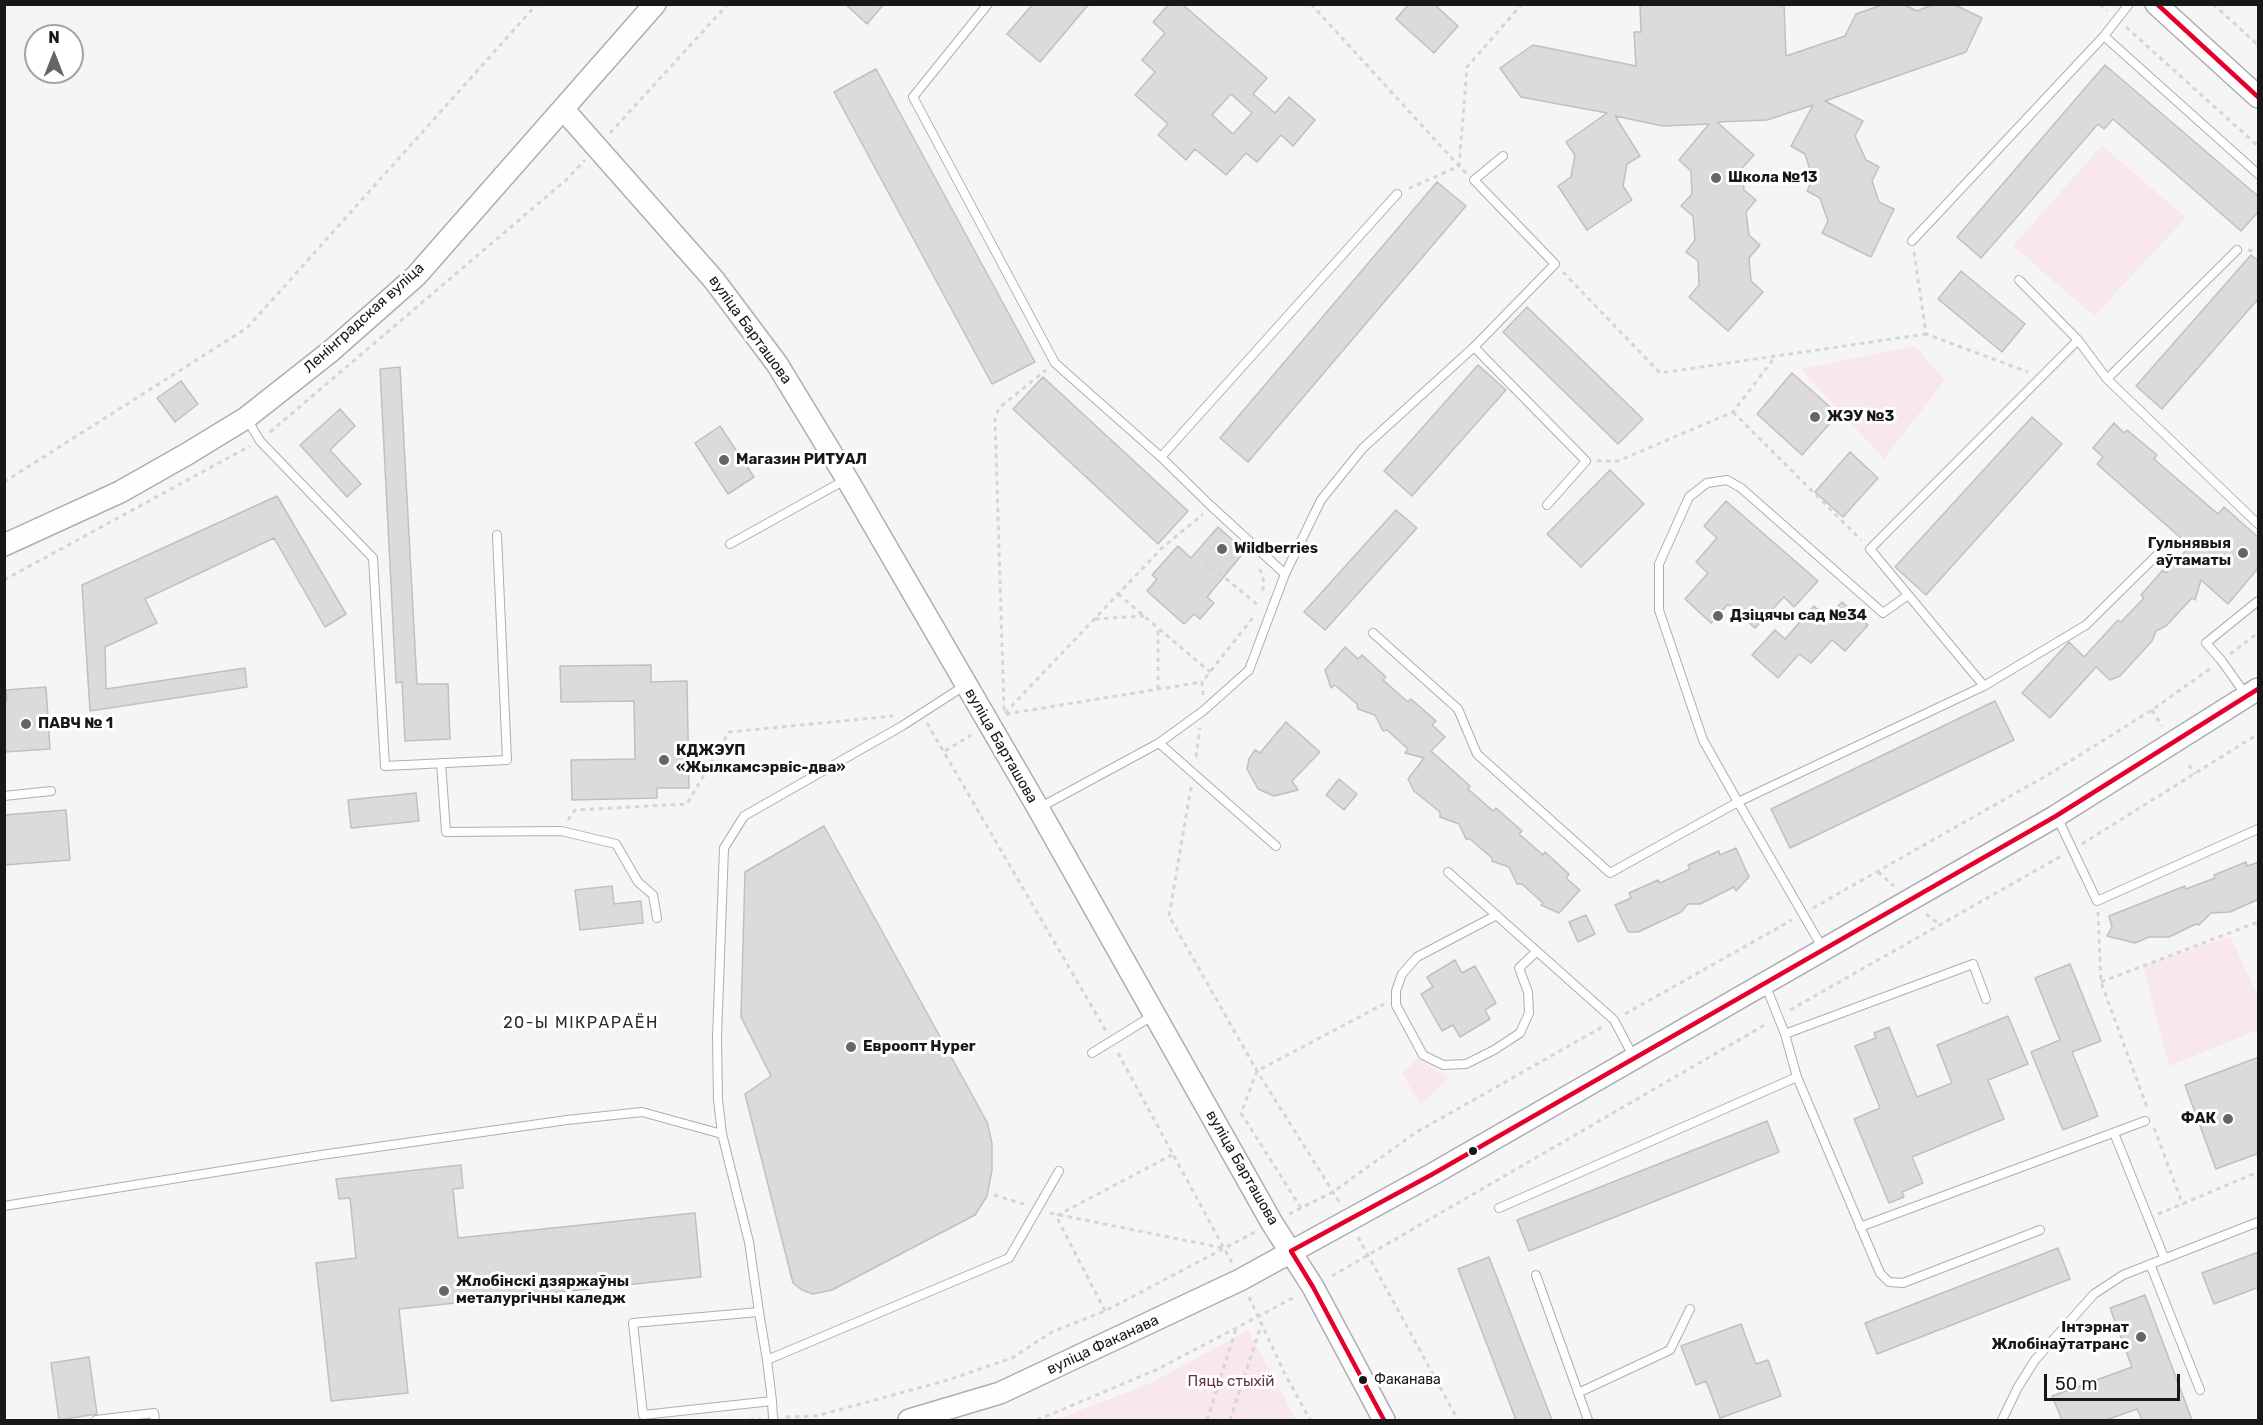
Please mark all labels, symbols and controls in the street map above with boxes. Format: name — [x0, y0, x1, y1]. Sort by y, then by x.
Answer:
north arrow — [24, 24, 84, 84]
text: N — [48, 28, 60, 47]
place label: Школа №13 — [1728, 169, 1818, 187]
marker: Школа №13 — [1709, 171, 1723, 185]
street label: Ленінградская вуліца — [300, 259, 428, 377]
street label: вуліца Барташова — [705, 272, 795, 388]
place label: ЖЭУ №3 — [1827, 408, 1894, 426]
marker: ЖЭУ №3 — [1808, 410, 1822, 424]
place label: Магазин РИТУАЛ — [736, 451, 867, 469]
marker: Магазин РИТУАЛ — [717, 453, 731, 467]
place label: Гульнявыя аўтаматы — [2148, 535, 2231, 570]
place label: Wildberries — [1234, 540, 1318, 558]
marker: Wildberries — [1215, 542, 1229, 556]
marker: Гульнявыя аўтаматы — [2236, 546, 2250, 560]
place label: Дзіцячы сад №34 — [1730, 607, 1867, 625]
marker: Дзіцячы сад №34 — [1711, 609, 1725, 623]
street label: вуліца Барташова — [961, 685, 1041, 807]
place label: ПАВЧ № 1 — [38, 715, 113, 733]
marker: ПАВЧ № 1 — [19, 717, 33, 731]
place label: КДЖЭУП «Жылкамсэрвіс-два» — [676, 742, 846, 777]
marker: КДЖЭУП «Жылкамсэрвіс-два» — [657, 753, 671, 767]
district label: 20-Ы МІКРАРАЁН — [503, 1013, 659, 1033]
place label: Евроопт Hyper — [863, 1038, 976, 1056]
marker: Евроопт Hyper — [844, 1040, 858, 1054]
street label: вуліца Барташова — [1202, 1107, 1282, 1229]
place label: ФАК — [2181, 1110, 2216, 1128]
marker: ФАК — [2221, 1112, 2235, 1126]
unlabelled marker — [1467, 1145, 1479, 1157]
place label: Жлобінскі дзяржаўны металургічны каледж — [456, 1273, 629, 1308]
marker: Жлобінскі дзяржаўны металургічны каледж — [437, 1284, 451, 1298]
street label: вуліца Факанава — [1044, 1311, 1162, 1379]
place label: Інтэрнат Жлобінаўтатранс — [1992, 1319, 2129, 1354]
marker: Інтэрнат Жлобінаўтатранс — [2134, 1330, 2148, 1344]
scale bar — [2047, 1362, 2184, 1400]
place label: Факанава — [1374, 1372, 1441, 1388]
park label: Пяць стыхій — [1188, 1373, 1274, 1391]
text: 50 m — [2055, 1373, 2098, 1395]
marker: Факанава — [1357, 1374, 1369, 1386]

